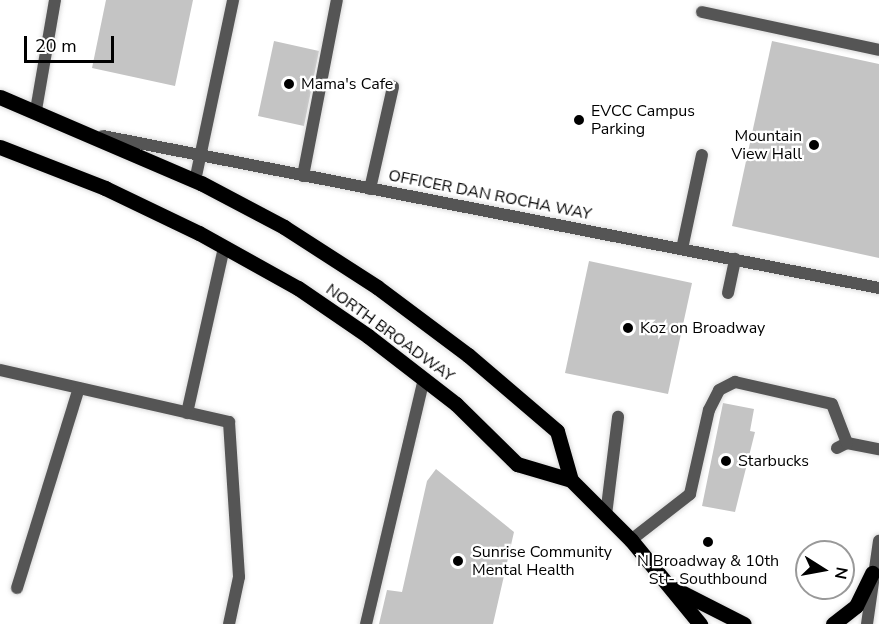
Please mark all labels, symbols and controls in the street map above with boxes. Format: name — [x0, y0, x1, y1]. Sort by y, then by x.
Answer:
scale bar — [27, 24, 117, 62]
text: 20 m — [35, 34, 77, 58]
place label: Mama's Cafe — [301, 74, 393, 94]
marker: Mama's Cafe — [282, 77, 296, 91]
place label: EVCC Campus Parking — [591, 101, 695, 139]
marker: EVCC Campus Parking — [572, 113, 586, 127]
place label: Mountain View Hall — [731, 126, 802, 164]
marker: Mountain View Hall — [807, 138, 821, 152]
street label: OFFICER DAN ROCHA WAY — [387, 166, 593, 224]
street label: NORTH BROADWAY — [322, 280, 458, 386]
place label: Koz on Broadway — [640, 318, 765, 338]
marker: Koz on Broadway — [621, 321, 635, 335]
place label: Starbucks — [738, 451, 809, 471]
marker: Starbucks — [719, 454, 733, 468]
marker: N Broadway & 10th St - Southbound — [701, 535, 715, 549]
north arrow — [795, 540, 855, 600]
place label: Sunrise Community Mental Health — [472, 542, 612, 580]
place label: N Broadway & 10th St - Southbound — [637, 551, 779, 589]
marker: Sunrise Community Mental Health — [449, 552, 467, 570]
text: N — [829, 565, 853, 581]

